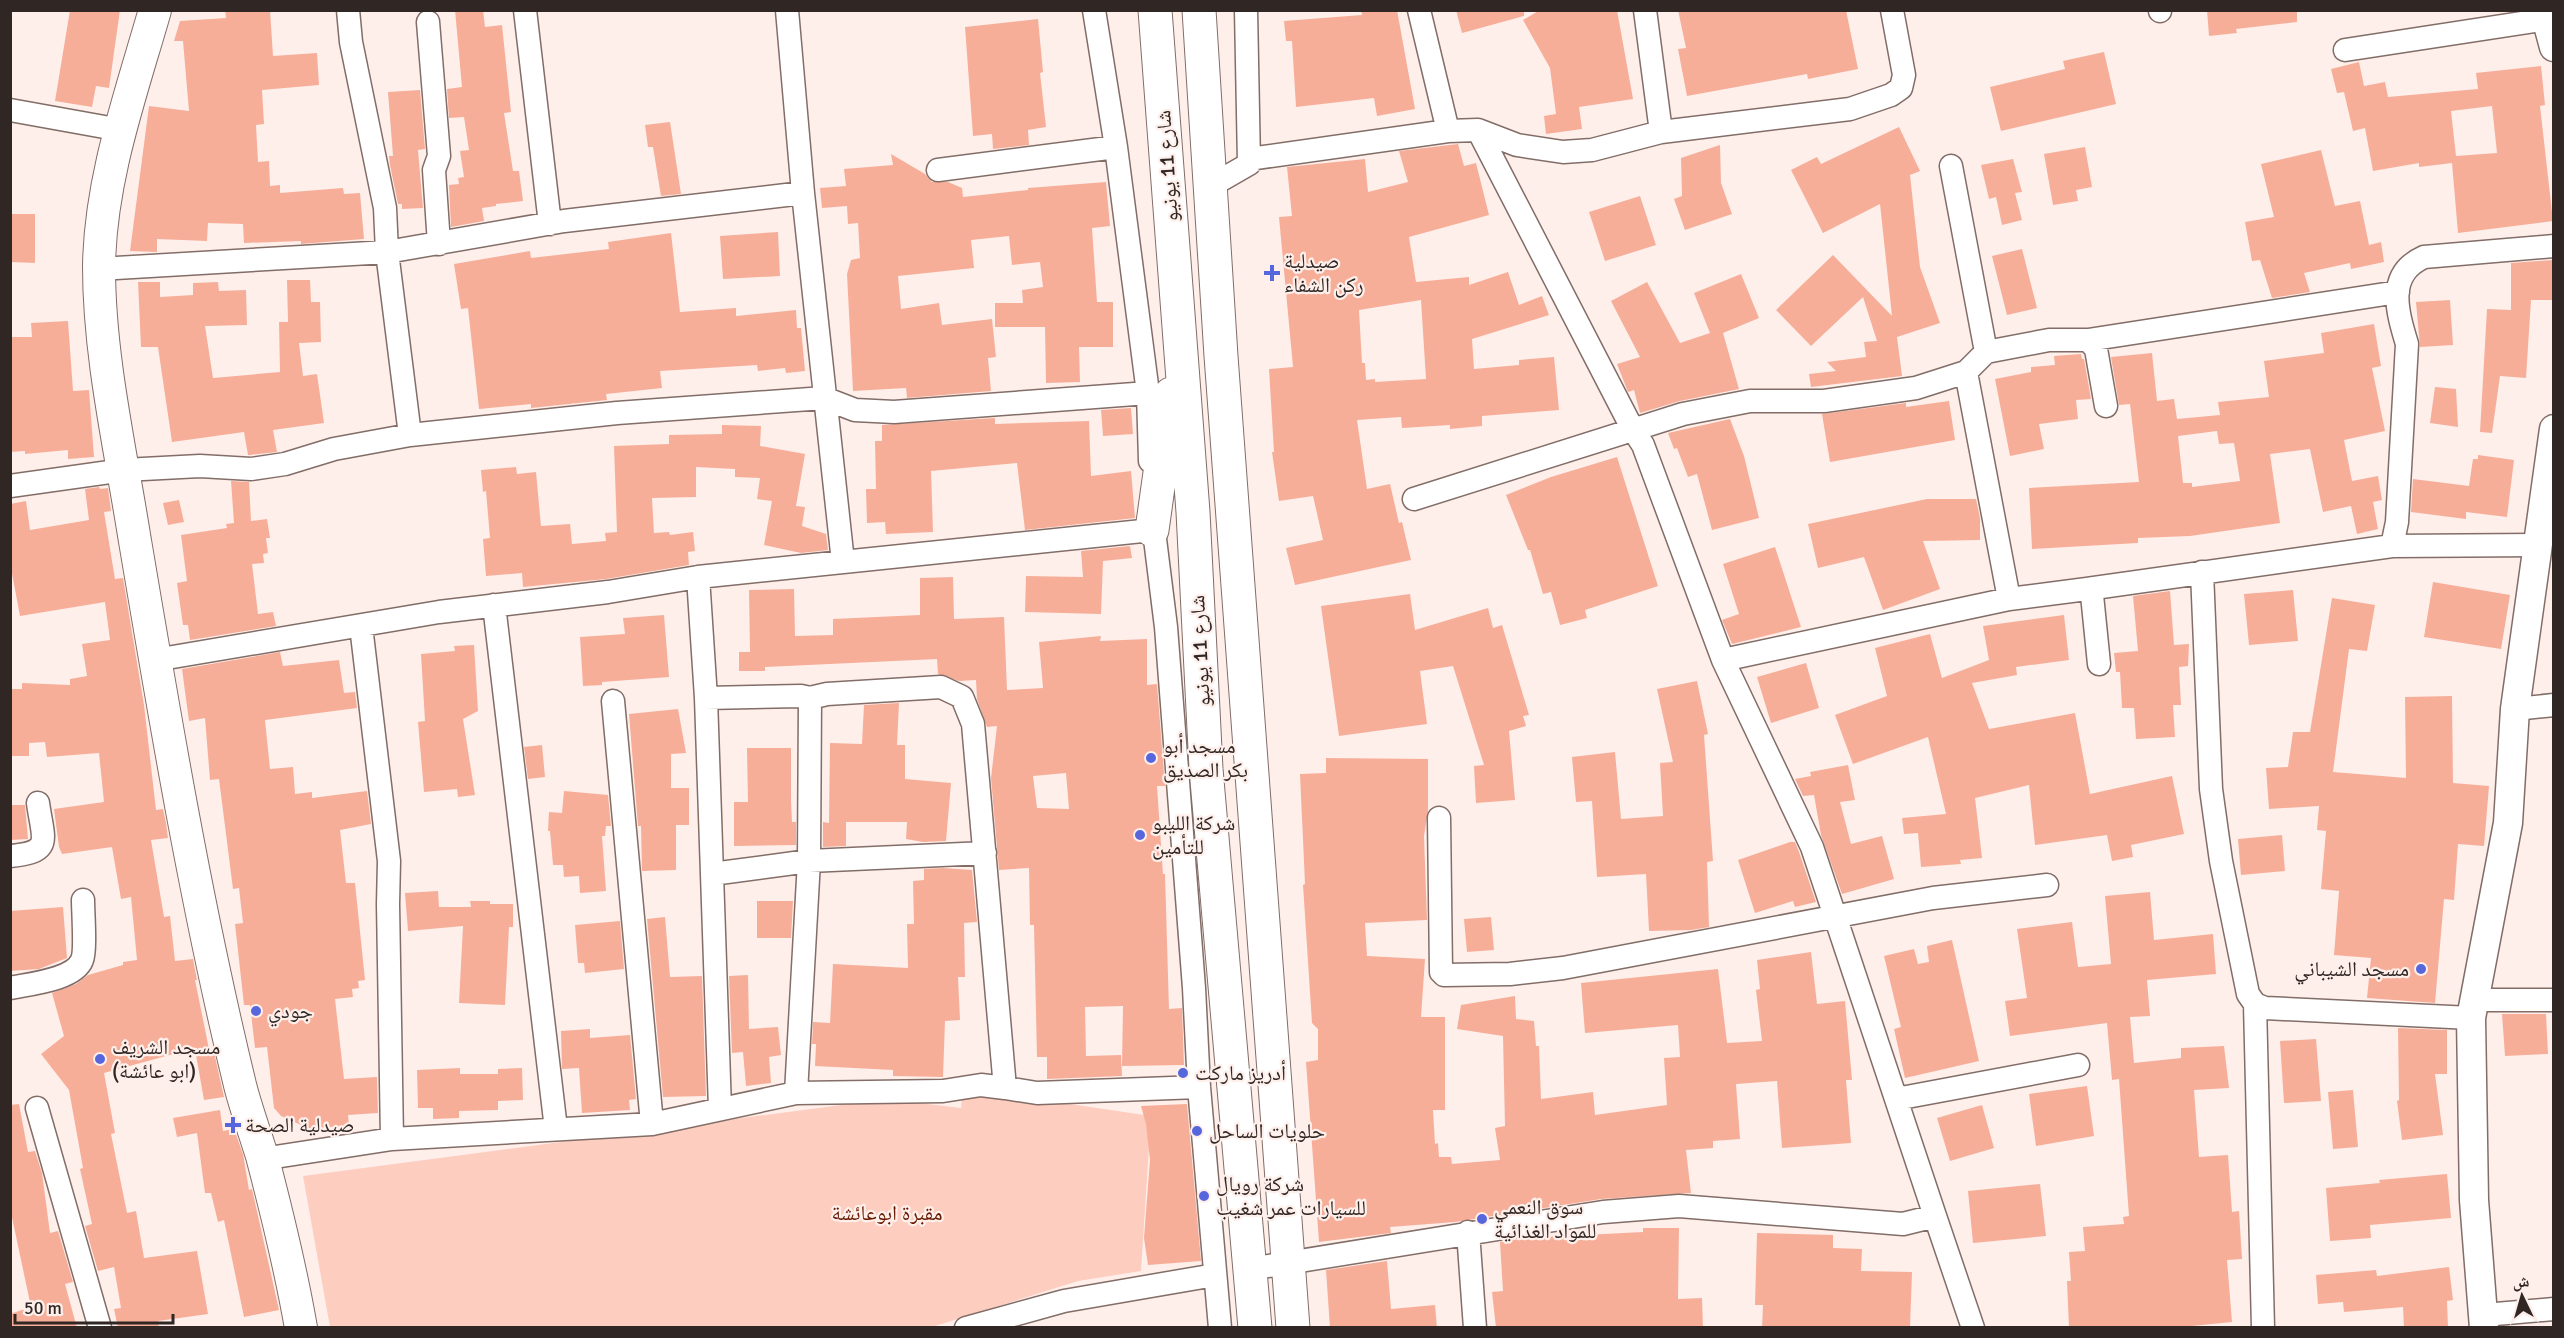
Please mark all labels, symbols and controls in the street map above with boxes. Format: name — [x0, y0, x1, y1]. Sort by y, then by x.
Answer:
street label: شارع 11 يونيو — [1150, 109, 1184, 223]
place label: صيدلية ركن الشفاء — [1284, 248, 1364, 298]
marker: صيدلية ركن الشفاء — [1265, 266, 1279, 280]
street label: شارع 11 يونيو — [1184, 594, 1216, 708]
place label: مسجد أبو بكر الصديق — [1163, 733, 1248, 783]
marker: مسجد أبو بكر الصديق — [1144, 751, 1158, 765]
place label: شركة الليبو للتأمين — [1152, 810, 1235, 860]
marker: شركة الليبو للتأمين — [1133, 828, 1147, 842]
place label: مسجد الشيباني — [2294, 956, 2409, 985]
marker: مسجد الشيباني — [2414, 962, 2428, 976]
place label: جودي — [268, 998, 313, 1027]
marker: جودي — [249, 1004, 263, 1018]
place label: مسجد الشريف (ابو عائشة) — [112, 1034, 220, 1084]
marker: مسجد الشريف (ابو عائشة) — [93, 1052, 107, 1066]
place label: أدريز ماركت — [1195, 1060, 1286, 1086]
marker: أدريز ماركت — [1176, 1066, 1190, 1080]
place label: صيدلية الصحة — [245, 1112, 354, 1138]
marker: صيدلية الصحة — [226, 1118, 240, 1132]
place label: حلويات الساحل — [1209, 1118, 1325, 1144]
marker: حلويات الساحل — [1190, 1124, 1204, 1138]
place label: شركة رويال للسيارات عمر شغيب — [1216, 1171, 1366, 1221]
marker: شركة رويال للسيارات عمر شغيب — [1197, 1189, 1211, 1203]
place label: سوق النعمي للمواد الغذائية — [1494, 1194, 1596, 1244]
park label: مقبرة ابوعائشة — [831, 1200, 943, 1226]
marker: سوق النعمي للمواد الغذائية — [1475, 1212, 1489, 1226]
north arrow — [2492, 1266, 2552, 1326]
text: ش — [2511, 1271, 2530, 1293]
scale bar — [15, 1287, 172, 1325]
text: 50 m — [24, 1297, 62, 1319]

